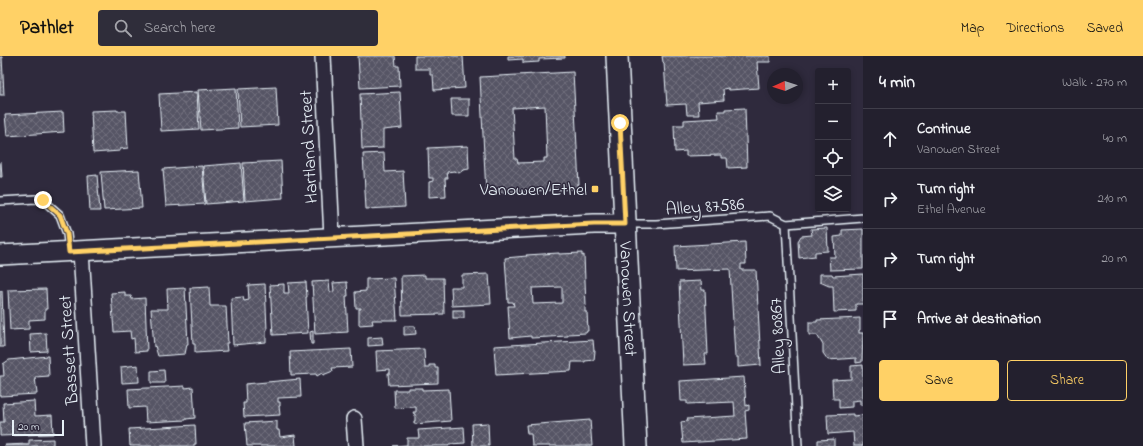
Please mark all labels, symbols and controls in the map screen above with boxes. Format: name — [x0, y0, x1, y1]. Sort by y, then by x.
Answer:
search box — [98, 10, 378, 46]
text: Pathlet — [20, 15, 74, 42]
icon: search — [112, 17, 134, 39]
text: Search here — [144, 17, 215, 39]
text: Map — [961, 18, 984, 39]
text: Directions — [1006, 18, 1064, 39]
text: Saved — [1086, 18, 1123, 39]
north arrow — [767, 68, 803, 104]
map controls — [815, 68, 851, 212]
button: + — [815, 68, 851, 104]
text: 4 min — [879, 70, 915, 95]
text: Walk · 270 m — [1062, 73, 1127, 92]
street label: Hartland Street — [294, 90, 326, 204]
button: − — [815, 104, 851, 140]
route start — [611, 114, 629, 132]
text: Continue — [917, 118, 971, 140]
icon: ahead — [879, 128, 901, 150]
text: 40 m — [1103, 129, 1127, 148]
button: locate — [815, 140, 851, 176]
text: Vanowen Street — [917, 140, 1000, 159]
button: layers — [815, 176, 851, 212]
place label: Vanowen/Ethel — [479, 178, 587, 204]
text: Turn right — [917, 178, 975, 200]
marker: Vanowen/Ethel — [590, 184, 600, 194]
icon: right — [879, 188, 901, 210]
text: 210 m — [1097, 189, 1127, 208]
route end — [34, 191, 52, 209]
street label: Alley 87586 — [665, 192, 745, 224]
text: Ethel Avenue — [917, 200, 986, 219]
street label: Vanowen Street — [611, 240, 643, 357]
icon: right — [879, 248, 901, 270]
text: Turn right — [917, 248, 975, 270]
text: 20 m — [1102, 249, 1127, 268]
street label: Bassett Street — [53, 294, 87, 407]
street label: Alley 80867 — [764, 297, 794, 375]
icon: arrive — [879, 308, 901, 330]
text: Arrive at destination — [917, 308, 1041, 330]
button: Save — [879, 360, 999, 401]
button: Share — [1007, 360, 1127, 401]
scale bar — [12, 418, 64, 437]
text: 20 m — [18, 419, 40, 435]

